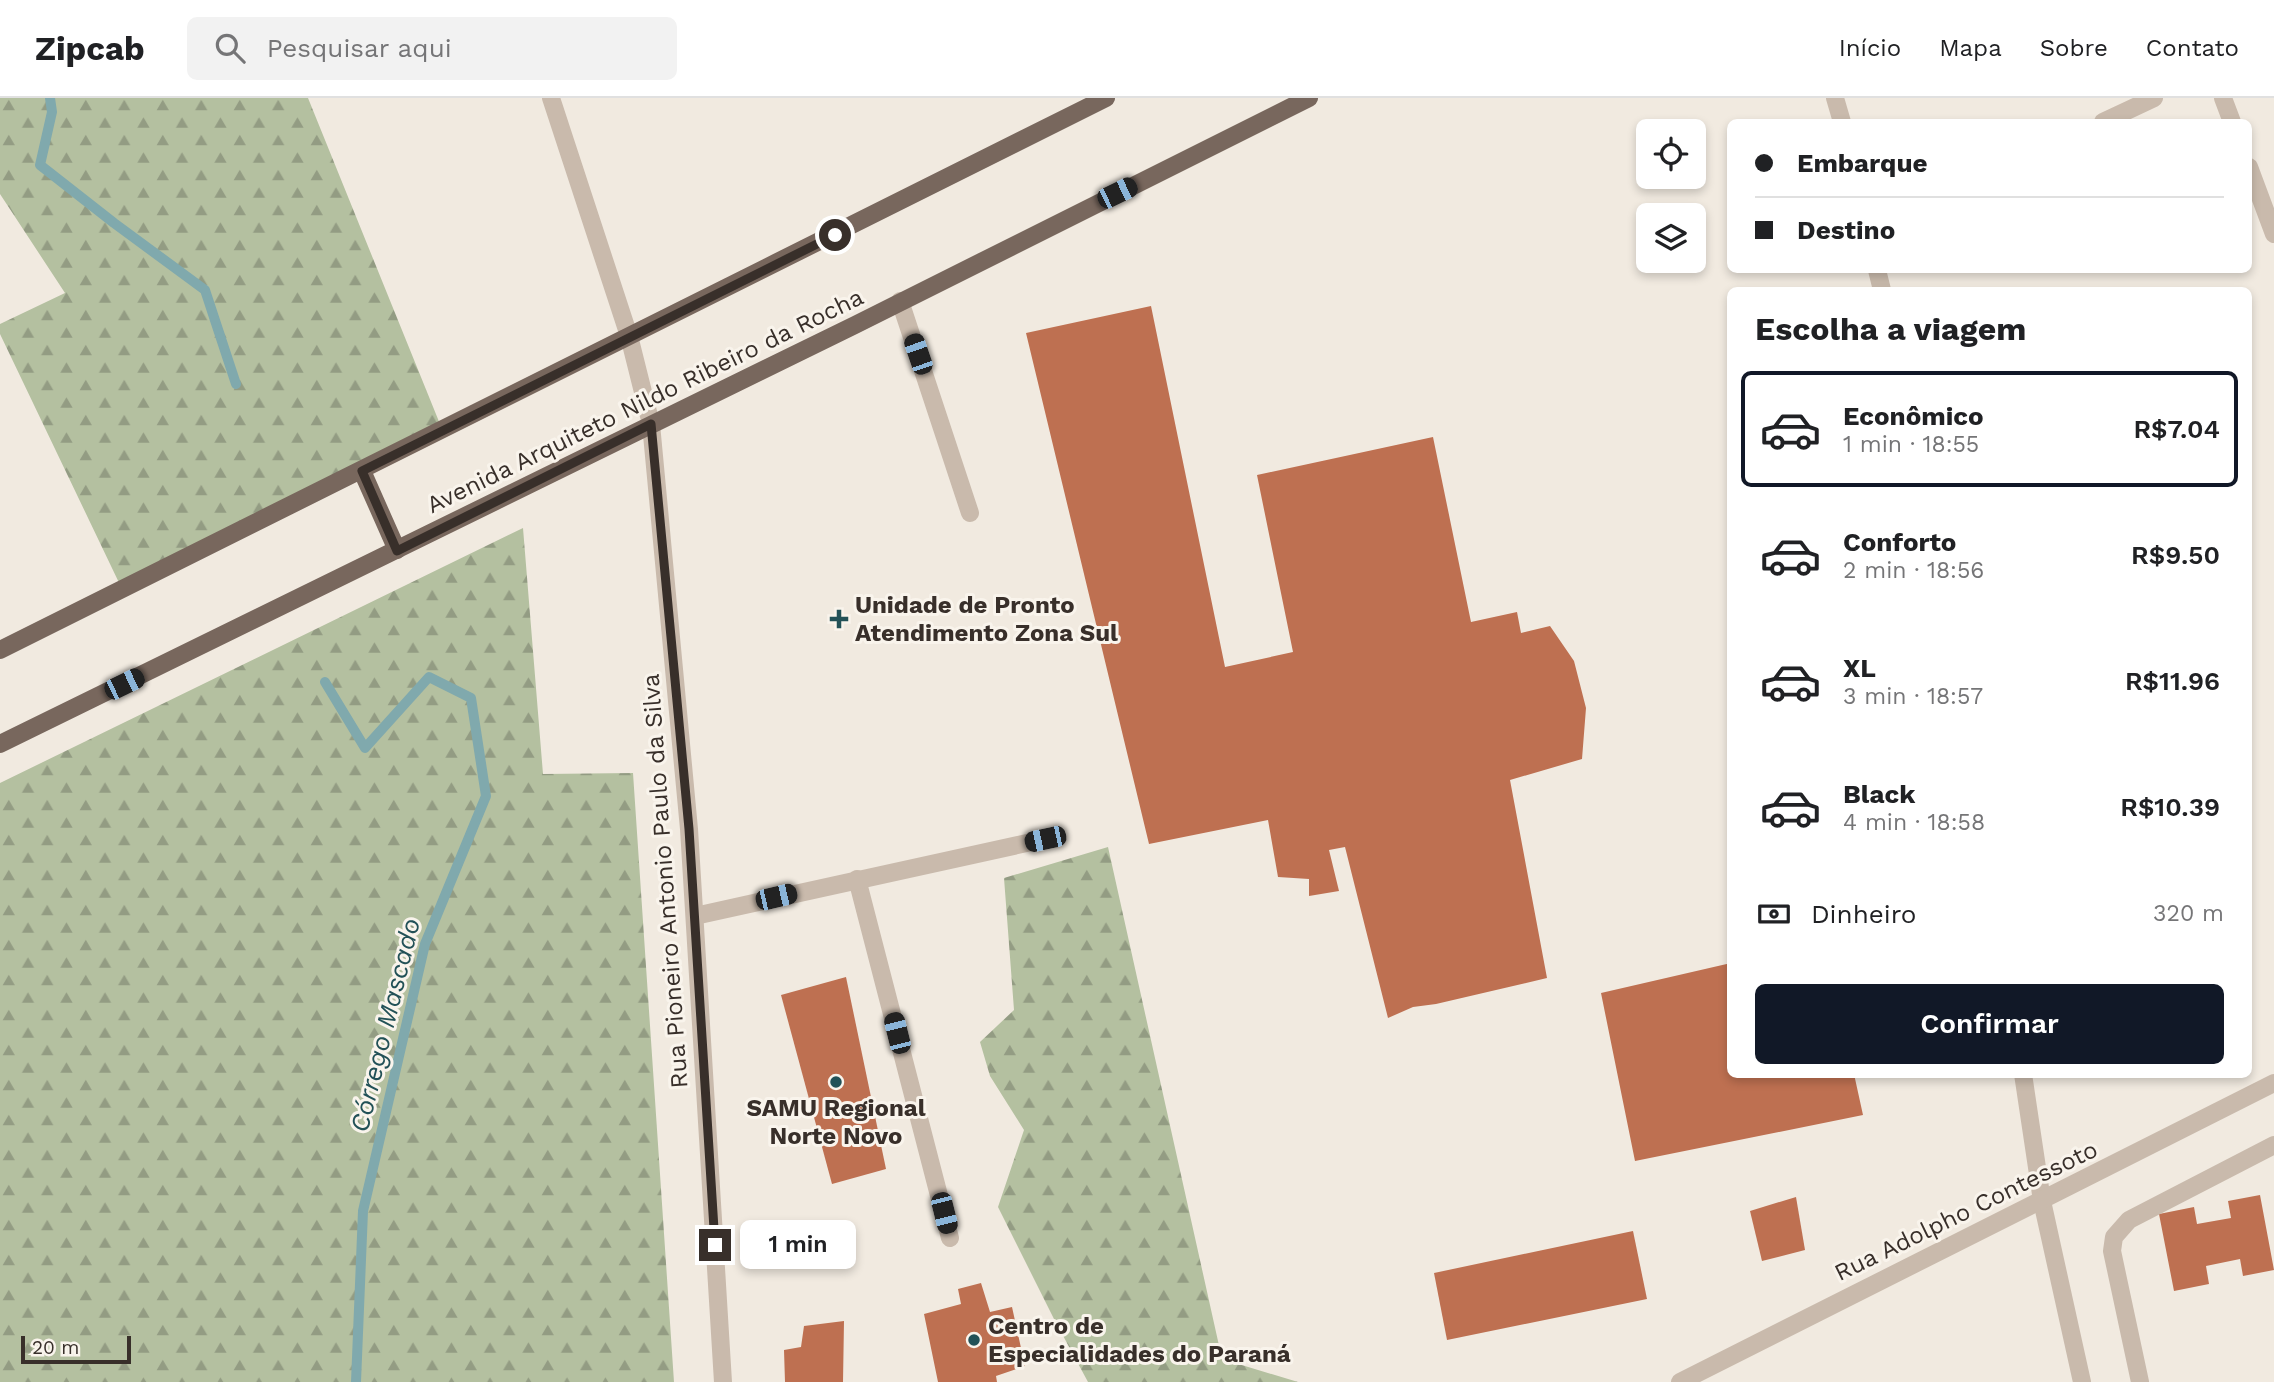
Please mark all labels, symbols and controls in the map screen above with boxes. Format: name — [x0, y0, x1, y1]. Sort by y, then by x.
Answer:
search box — [187, 17, 677, 80]
text: Zipcab — [35, 29, 145, 68]
icon: search — [211, 29, 249, 67]
text: Pesquisar aqui — [267, 33, 452, 63]
text: Início — [1839, 34, 1901, 62]
text: Mapa — [1939, 34, 2002, 62]
text: Sobre — [2040, 34, 2108, 62]
text: Contato — [2146, 34, 2239, 62]
map controls — [1636, 119, 1706, 273]
button: locate — [1636, 119, 1706, 189]
text: Embarque — [1797, 148, 1928, 178]
car — [1094, 174, 1141, 212]
button: layers — [1636, 203, 1706, 273]
text: Destino — [1797, 215, 1895, 245]
route start — [819, 219, 851, 251]
street label: Avenida Arquiteto Nildo Ribeiro da Rocha — [422, 283, 868, 519]
text: Escolha a viagem — [1755, 310, 2026, 348]
car — [902, 331, 935, 377]
icon: car — [1759, 398, 1822, 461]
text: Econômico — [1843, 401, 1984, 431]
text: R$7.04 — [2133, 414, 2220, 444]
text: 1 min · 18:55 — [1843, 431, 1979, 458]
icon: car — [1759, 524, 1822, 587]
text: Conforto — [1843, 527, 1956, 557]
text: R$9.50 — [2131, 540, 2220, 570]
text: 2 min · 18:56 — [1843, 557, 1984, 584]
place label: Unidade de Pronto Atendimento Zona Sul — [855, 591, 1118, 647]
marker: Unidade de Pronto Atendimento Zona Sul — [829, 609, 849, 629]
icon: car — [1759, 650, 1822, 713]
text: XL — [1843, 653, 1876, 683]
car — [101, 665, 148, 703]
text: R$11.96 — [2125, 666, 2220, 696]
street label: Rua Pioneiro Antonio Paulo da Silva — [637, 673, 693, 1089]
text: 3 min · 18:57 — [1843, 683, 1983, 710]
icon: car — [1759, 776, 1822, 839]
text: Black — [1843, 779, 1915, 809]
text: R$10.39 — [2120, 792, 2220, 822]
text: 4 min · 18:58 — [1843, 809, 1985, 836]
car — [1023, 824, 1068, 854]
car — [754, 882, 799, 912]
icon: cash — [1755, 895, 1793, 933]
text: Dinheiro — [1811, 899, 1916, 929]
text: 320 m — [2153, 900, 2224, 927]
water label: Córrego Mascado — [344, 915, 426, 1135]
button: Confirmar — [1755, 984, 2224, 1064]
car — [882, 1010, 913, 1056]
marker: SAMU Regional Norte Novo — [828, 1074, 844, 1090]
place label: SAMU Regional Norte Novo — [746, 1094, 926, 1150]
street label: Rua Adolpho Contessoto — [1830, 1135, 2102, 1287]
car — [929, 1190, 960, 1236]
callout: 1 min — [740, 1220, 855, 1270]
route end — [699, 1229, 731, 1261]
text: 1 min — [768, 1231, 828, 1258]
place label: Centro de Especialidades do Paraná — [988, 1312, 1291, 1368]
marker: Centro de Especialidades do Paraná — [966, 1332, 982, 1348]
scale bar — [21, 1333, 131, 1365]
text: 20 m — [32, 1336, 79, 1359]

